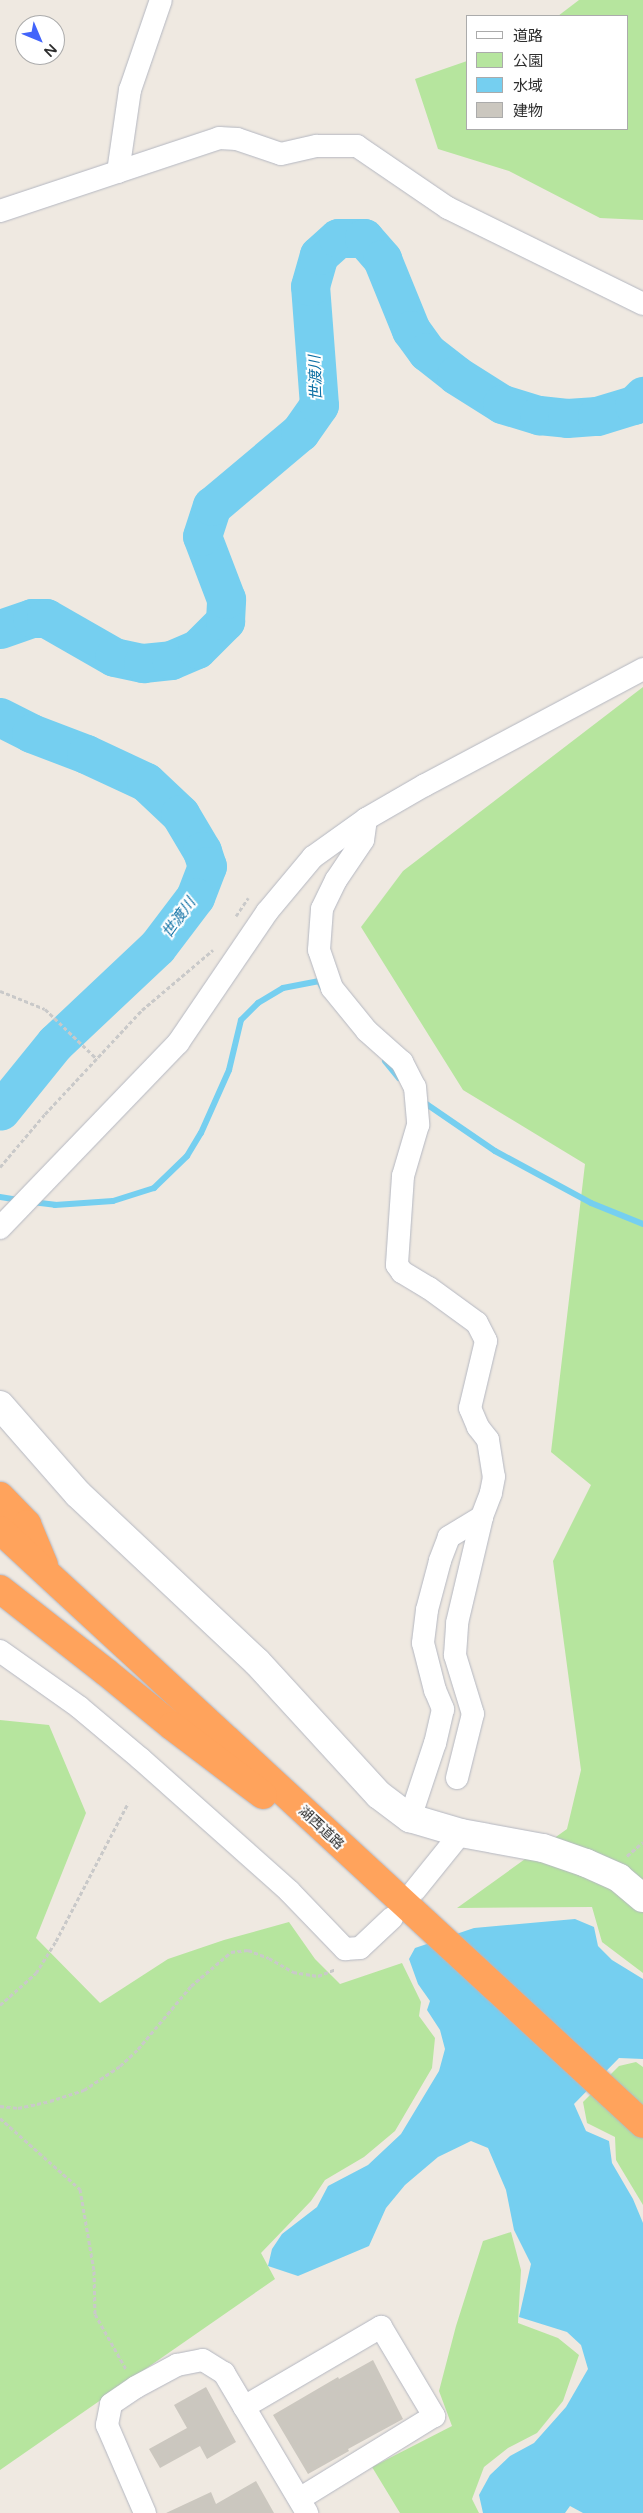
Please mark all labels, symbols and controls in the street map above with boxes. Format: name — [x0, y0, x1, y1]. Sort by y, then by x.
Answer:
north arrow — [15, 15, 65, 65]
legend — [466, 15, 628, 130]
text: 道路 — [513, 27, 543, 45]
text: N — [40, 40, 60, 60]
text: 公園 — [513, 52, 543, 70]
text: 水域 — [513, 77, 543, 95]
text: 建物 — [513, 102, 543, 120]
water label: 世渡川 — [306, 355, 326, 401]
water label: 世渡川 — [158, 895, 200, 941]
street label: 湖西道路 — [295, 1803, 347, 1853]

